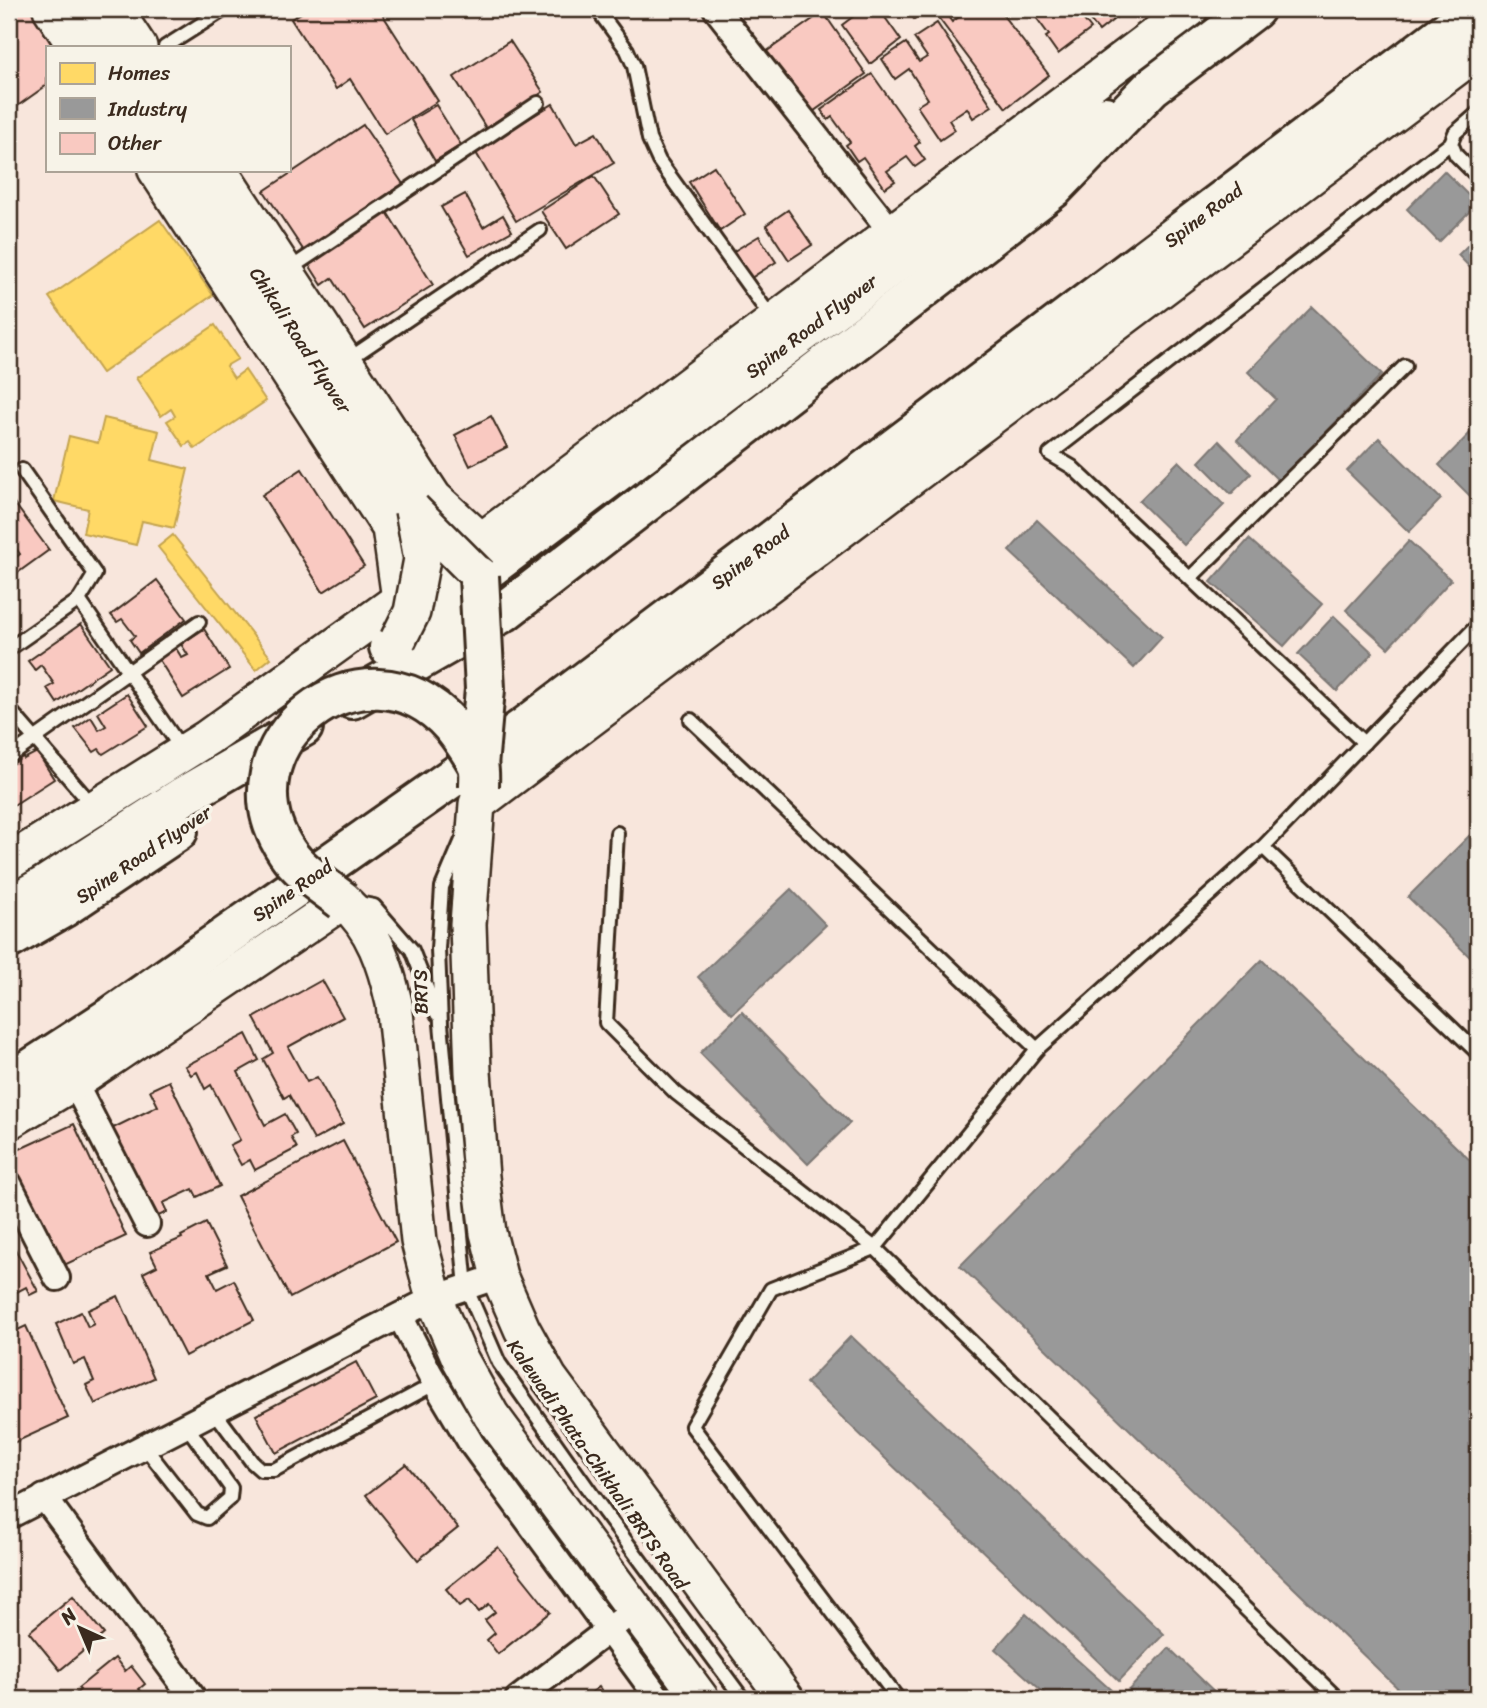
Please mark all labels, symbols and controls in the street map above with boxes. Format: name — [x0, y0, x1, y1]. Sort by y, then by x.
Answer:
legend — [46, 46, 290, 172]
text: Homes — [108, 54, 170, 92]
text: Industry — [107, 90, 187, 128]
text: Other — [108, 124, 163, 162]
street label: Spine Road — [1156, 173, 1252, 256]
street label: Chikali Road Flyover — [241, 260, 361, 421]
street label: Spine Road Flyover — [738, 265, 886, 387]
street label: Spine Road — [703, 515, 799, 598]
street label: Spine Road Flyover — [68, 796, 219, 912]
street label: Spine Road — [245, 849, 341, 930]
street label: BRTS — [404, 969, 437, 1015]
street label: Kalewadi Phata-Chikhali BRTS Road — [498, 1332, 698, 1598]
north arrow — [46, 1592, 116, 1662]
text: N — [52, 1599, 85, 1633]

